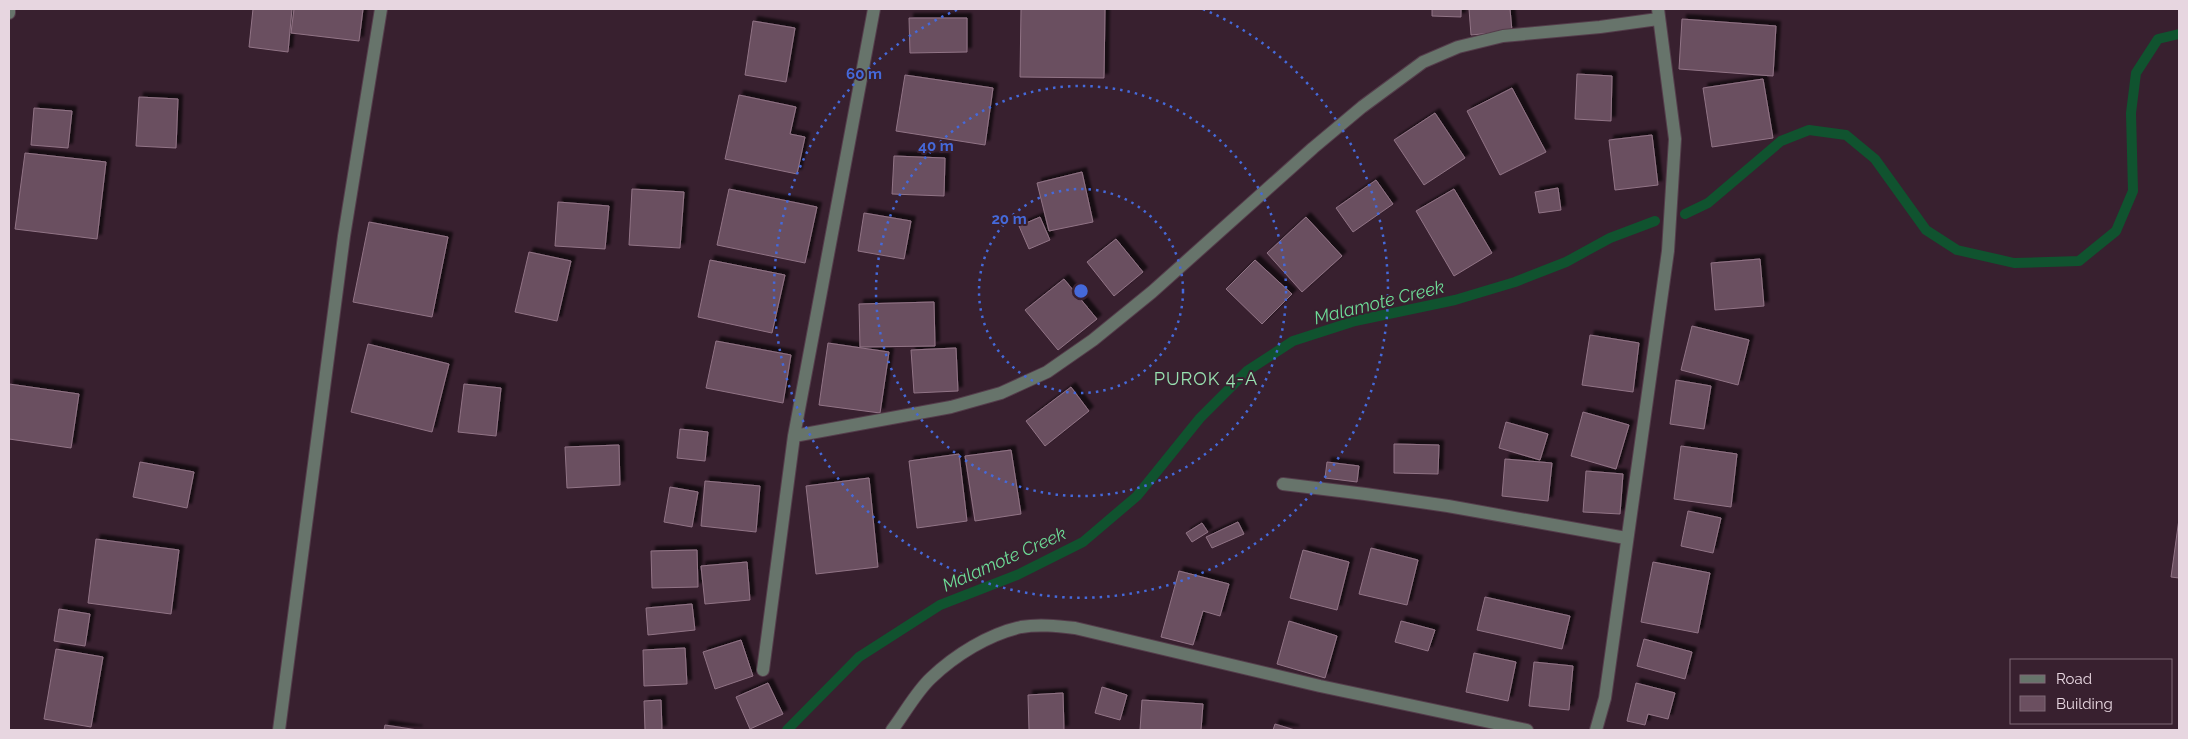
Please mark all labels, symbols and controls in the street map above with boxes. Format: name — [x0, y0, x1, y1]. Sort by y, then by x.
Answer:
text: 60 m — [846, 65, 882, 83]
text: 40 m — [918, 137, 954, 155]
text: 20 m — [991, 210, 1027, 228]
water label: Malamote Creek — [1312, 276, 1447, 328]
centre of rings — [1072, 282, 1090, 300]
district label: PUROK 4-A — [1154, 368, 1258, 389]
water label: Malamote Creek — [939, 522, 1070, 596]
legend — [2010, 659, 2173, 724]
text: Road — [2056, 670, 2092, 688]
text: Building — [2056, 695, 2113, 713]

